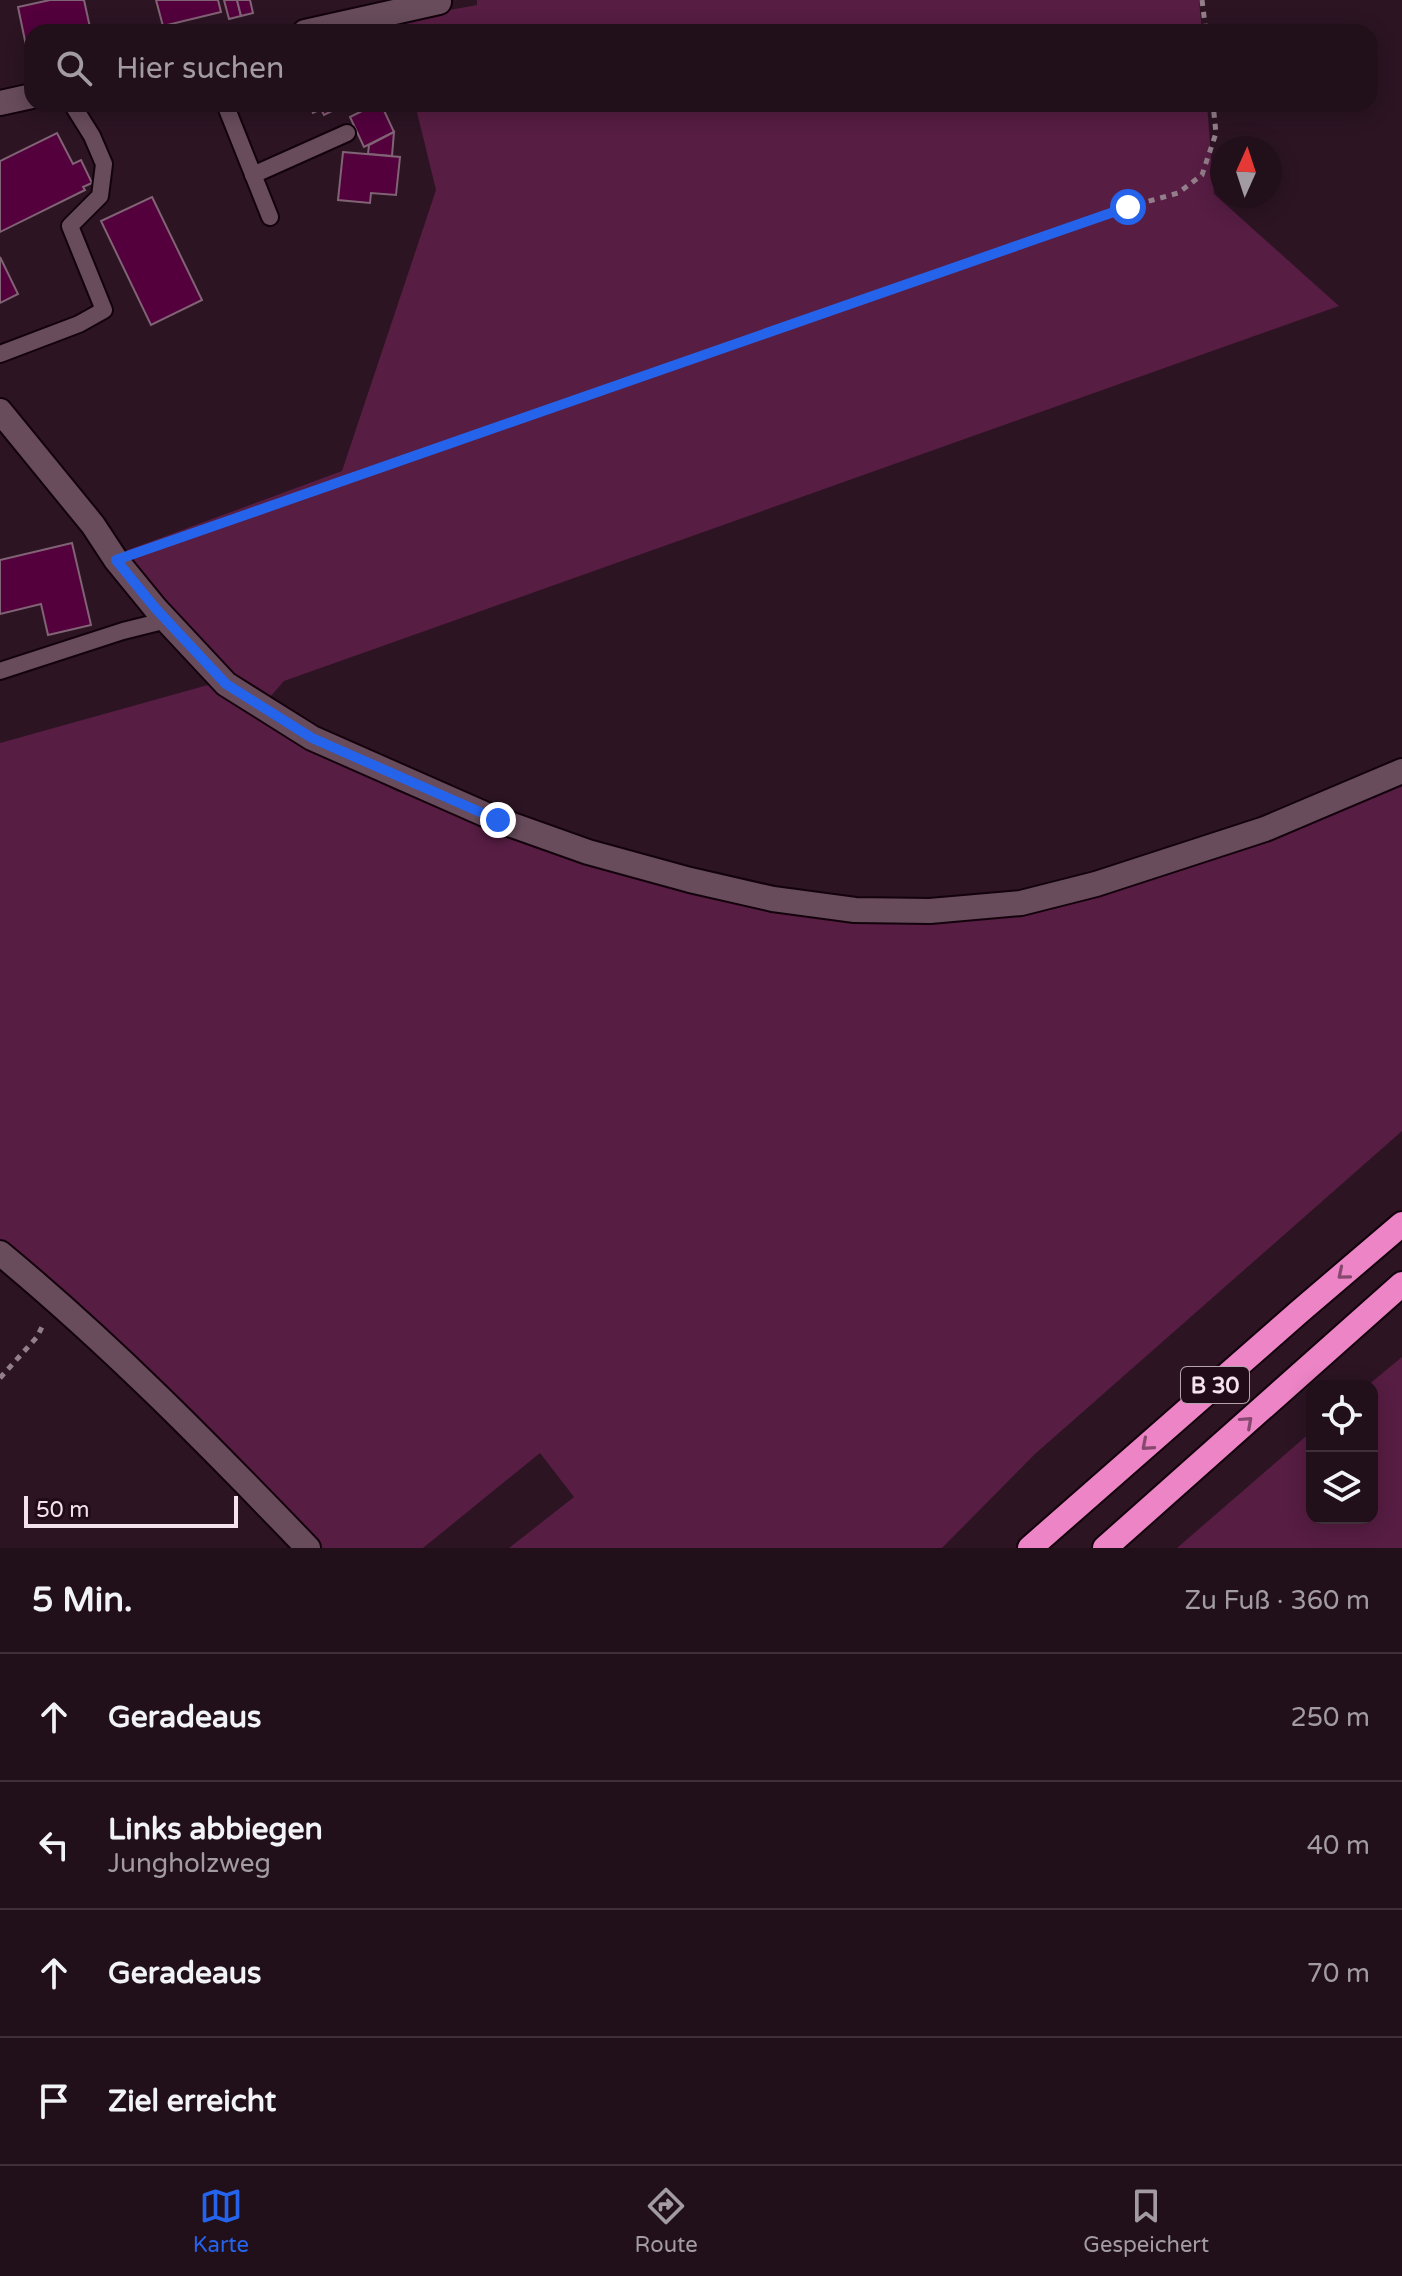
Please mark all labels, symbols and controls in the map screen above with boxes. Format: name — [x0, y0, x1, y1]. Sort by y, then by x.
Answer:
search box — [24, 24, 1378, 112]
icon: search — [52, 46, 96, 90]
text: Hier suchen — [116, 50, 284, 87]
north arrow — [1210, 136, 1282, 208]
route start — [1110, 189, 1146, 225]
route end — [480, 802, 516, 838]
one-way arrow — [1337, 1264, 1352, 1279]
road number: B 30 — [1181, 1367, 1249, 1403]
map controls — [1306, 1380, 1378, 1524]
button: locate — [1306, 1380, 1378, 1452]
one-way arrow — [1237, 1417, 1252, 1432]
one-way arrow — [1141, 1436, 1156, 1450]
button: layers — [1306, 1452, 1378, 1524]
scale bar — [24, 1492, 238, 1528]
text: 50 m — [36, 1497, 90, 1523]
text: 5 Min. — [32, 1580, 133, 1621]
text: Zu Fuß · 360 m — [1184, 1585, 1370, 1616]
icon: ahead — [32, 1695, 76, 1739]
text: Geradeaus — [108, 1699, 261, 1736]
text: 250 m — [1290, 1702, 1370, 1733]
text: Links abbiegen — [108, 1811, 323, 1848]
icon: left — [32, 1823, 76, 1867]
text: 40 m — [1307, 1830, 1370, 1861]
text: Jungholzweg — [108, 1848, 271, 1879]
icon: ahead — [32, 1951, 76, 1995]
text: Geradeaus — [108, 1955, 261, 1992]
text: 70 m — [1307, 1958, 1370, 1989]
icon: arrive — [32, 2079, 76, 2123]
text: Ziel erreicht — [108, 2083, 276, 2120]
tab: Karte — [193, 2184, 249, 2258]
tab: Route — [635, 2184, 698, 2258]
tab: Gespeichert — [1083, 2184, 1209, 2258]

